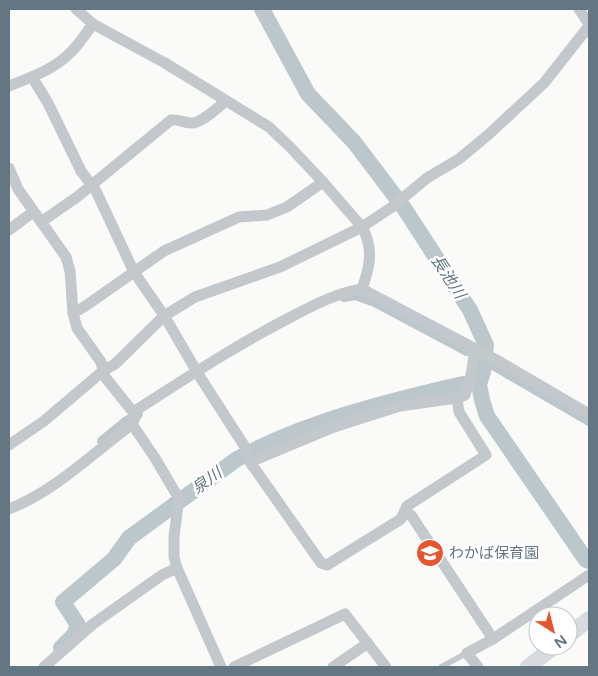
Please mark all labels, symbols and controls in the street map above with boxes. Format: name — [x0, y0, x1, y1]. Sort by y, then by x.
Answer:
water label: 長池川 — [427, 251, 471, 304]
water label: 泉川 — [188, 462, 227, 498]
school or university icon: わかば保育園 — [415, 538, 445, 568]
place label: わかば保育園 — [449, 544, 539, 562]
north arrow — [528, 606, 578, 656]
text: N — [551, 631, 570, 651]

